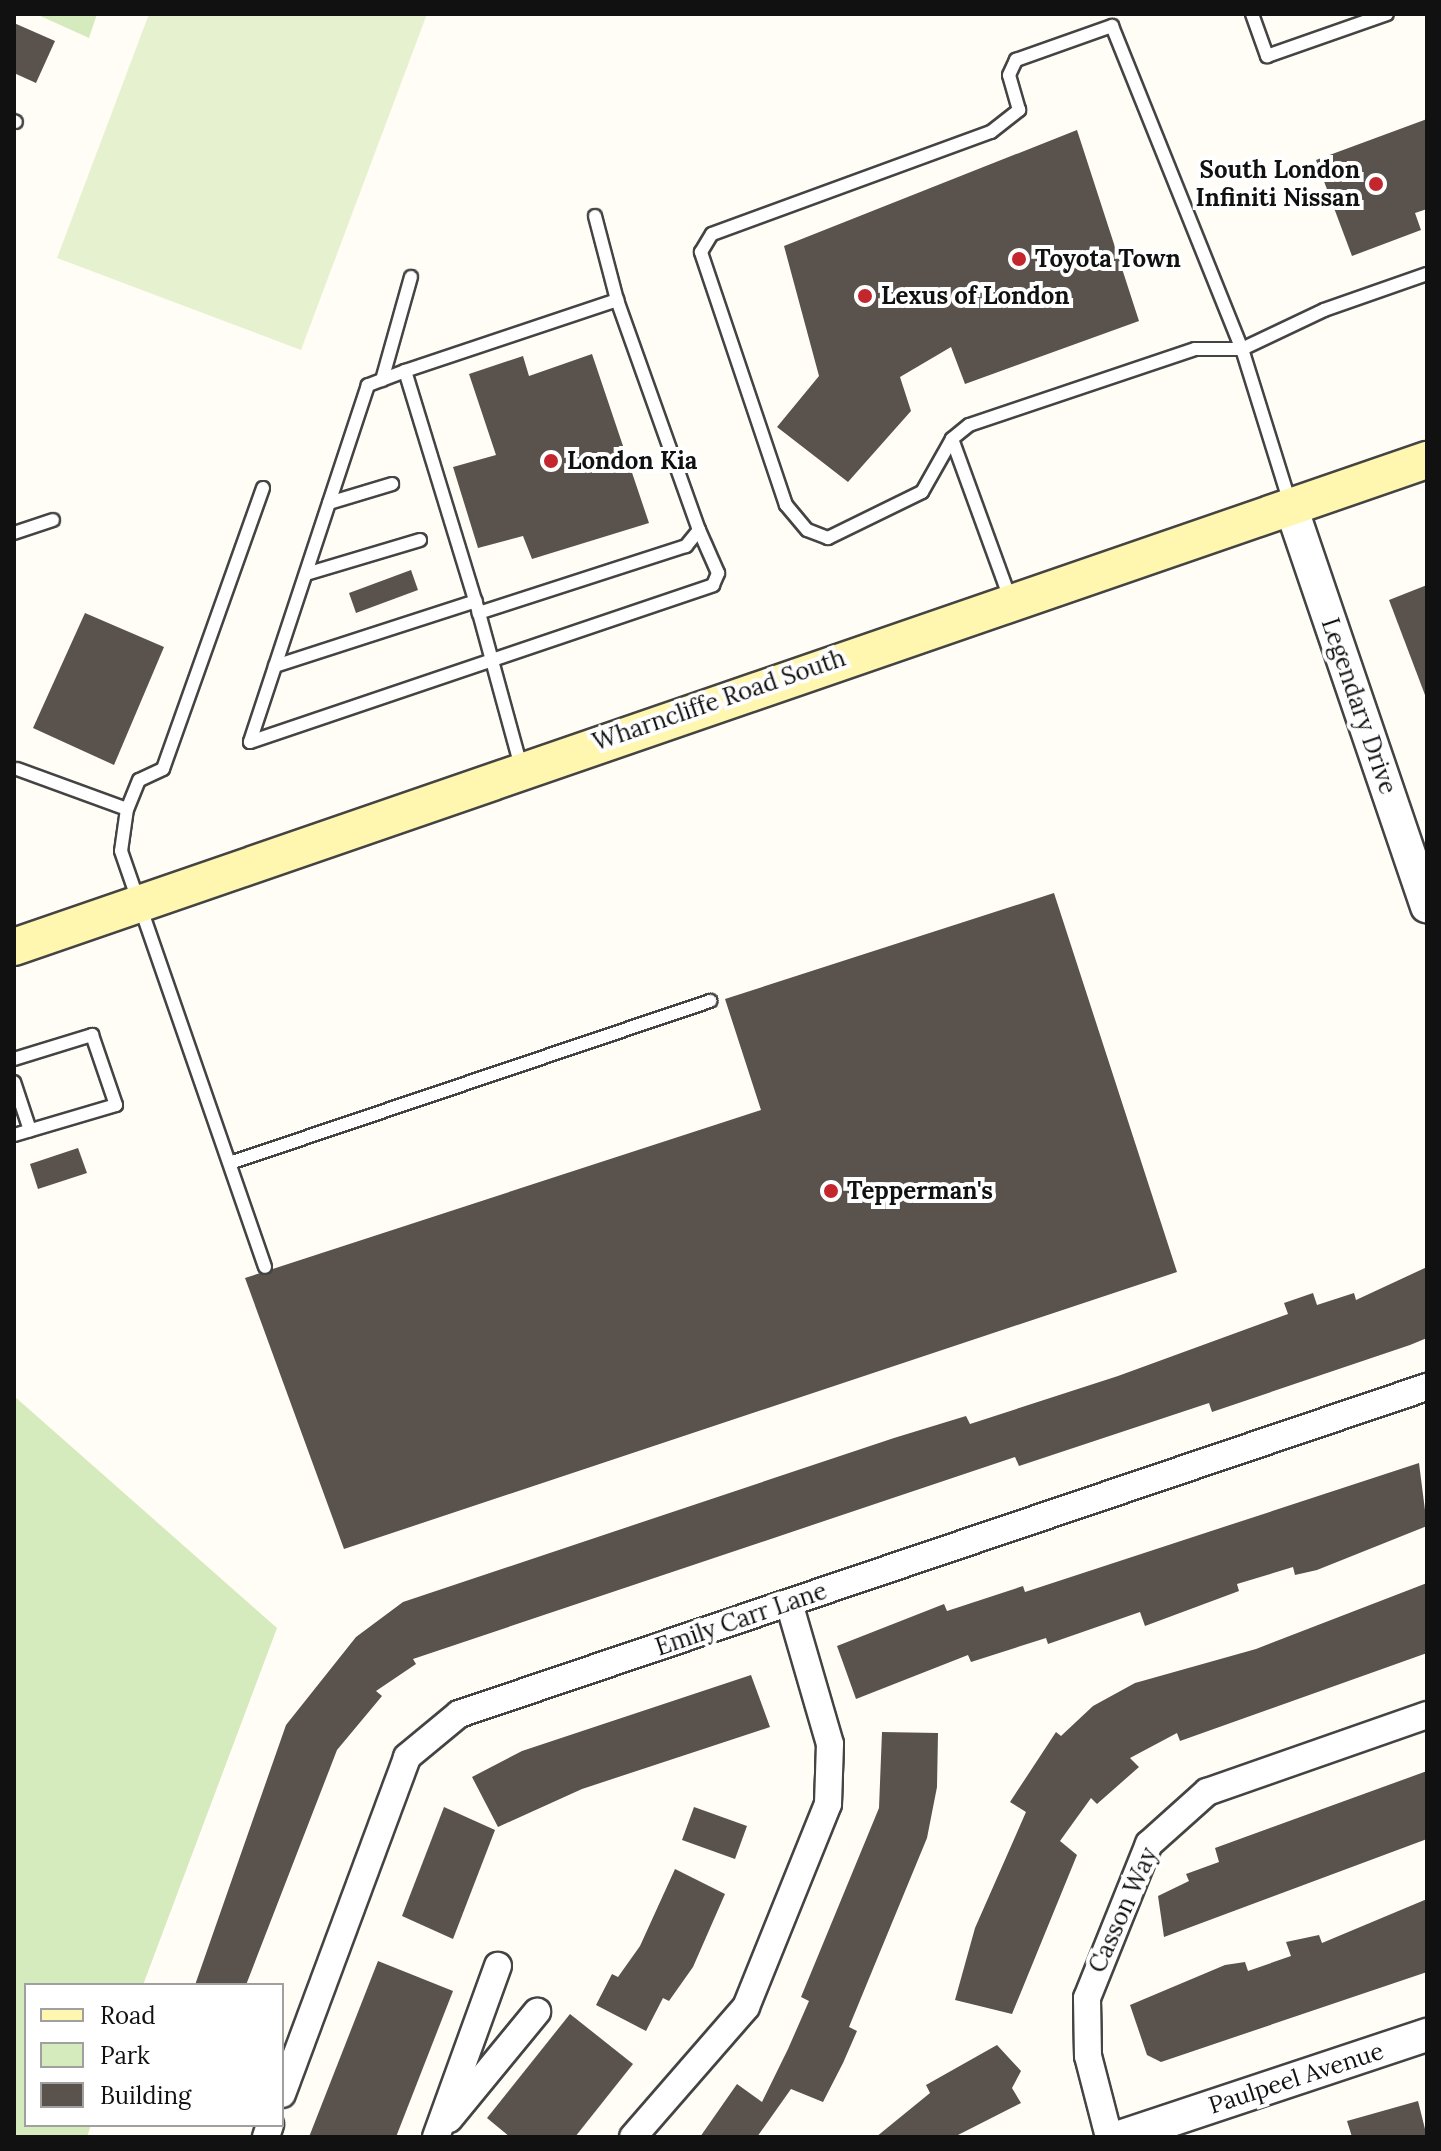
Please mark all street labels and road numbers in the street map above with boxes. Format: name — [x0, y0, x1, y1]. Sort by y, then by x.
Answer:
street label: Legendary Drive — [1315, 614, 1403, 798]
street label: Wharncliffe Road South — [589, 643, 849, 757]
street label: Emily Carr Lane — [652, 1576, 830, 1662]
street label: Casson Way — [1083, 1843, 1163, 1977]
street label: Paulpeel Avenue — [1205, 2036, 1387, 2120]

